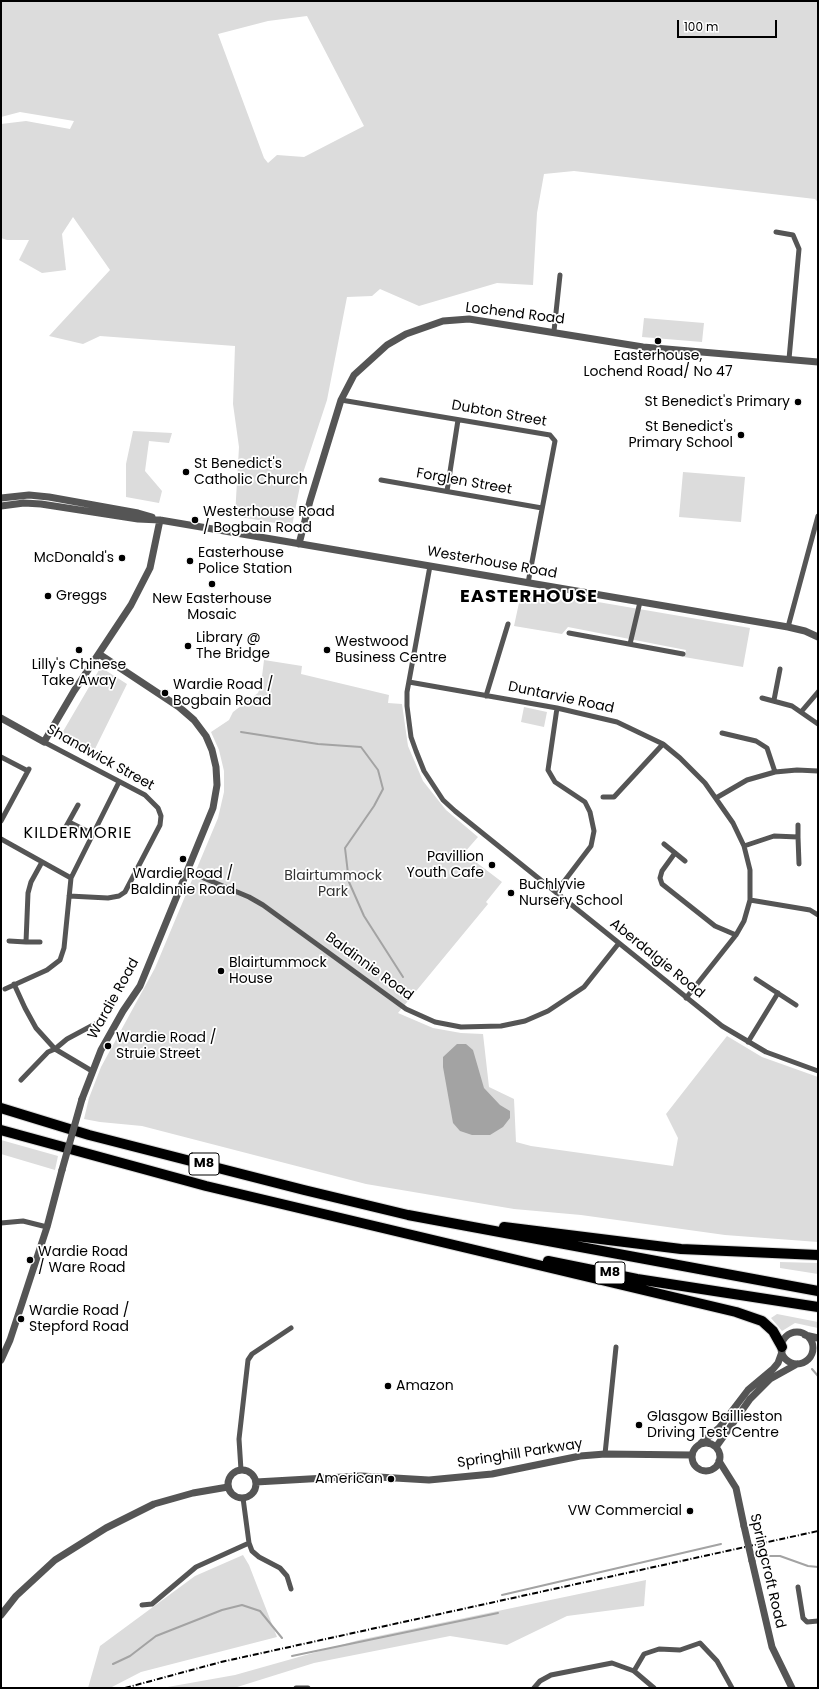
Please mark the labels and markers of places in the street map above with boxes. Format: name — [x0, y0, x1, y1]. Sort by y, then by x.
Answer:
marker: Easterhouse, Lochend Road/ No 47 — [653, 336, 663, 346]
place label: Easterhouse, Lochend Road/ No 47 — [583, 348, 733, 380]
place label: St Benedict's Primary — [645, 394, 790, 410]
marker: St Benedict's Primary — [793, 397, 803, 407]
place label: St Benedict's Primary School — [628, 419, 733, 452]
marker: St Benedict's Primary School — [736, 430, 746, 440]
place label: St Benedict's Catholic Church — [194, 456, 308, 488]
marker: St Benedict's Catholic Church — [181, 467, 191, 477]
place label: Westerhouse Road / Bogbain Road — [203, 504, 335, 536]
marker: Westerhouse Road / Bogbain Road — [190, 515, 200, 525]
place label: Easterhouse Police Station — [198, 545, 292, 578]
place label: McDonald's — [34, 550, 114, 566]
marker: McDonald's — [117, 553, 127, 563]
marker: Easterhouse Police Station — [185, 556, 195, 566]
marker: New Easterhouse Mosaic — [207, 579, 217, 589]
place label: Greggs — [56, 588, 107, 604]
marker: Greggs — [43, 591, 53, 601]
place label: New Easterhouse Mosaic — [152, 591, 272, 624]
place label: Library @ The Bridge — [196, 630, 270, 662]
place label: Westwood Business Centre — [335, 634, 447, 666]
marker: Library @ The Bridge — [183, 641, 193, 651]
marker: Lilly's Chinese Take Away — [74, 645, 84, 655]
marker: Westwood Business Centre — [322, 645, 332, 655]
place label: Lilly's Chinese Take Away — [32, 657, 126, 690]
place label: Wardie Road / Bogbain Road — [173, 677, 273, 710]
marker: Wardie Road / Bogbain Road — [160, 688, 170, 698]
place label: Pavillion Youth Cafe — [407, 849, 484, 882]
marker: Wardie Road / Baldinnie Road — [178, 854, 188, 864]
marker: Pavillion Youth Cafe — [487, 860, 497, 870]
place label: Wardie Road / Baldinnie Road — [131, 866, 235, 898]
place label: Buchlyvie Nursery School — [519, 877, 623, 910]
marker: Buchlyvie Nursery School — [506, 888, 516, 898]
place label: Blairtummock House — [229, 955, 327, 988]
marker: Blairtummock House — [216, 966, 226, 976]
place label: Wardie Road / Struie Street — [116, 1030, 216, 1062]
marker: Wardie Road / Struie Street — [103, 1041, 113, 1051]
place label: Wardie Road / Ware Road — [38, 1244, 128, 1276]
marker: Wardie Road / Ware Road — [25, 1255, 35, 1265]
place label: Wardie Road / Stepford Road — [29, 1303, 129, 1336]
marker: Wardie Road / Stepford Road — [16, 1314, 26, 1324]
place label: Amazon — [396, 1378, 454, 1394]
marker: Amazon — [383, 1381, 393, 1391]
place label: Glasgow Baillieston Driving Test Centre — [647, 1409, 783, 1442]
marker: Glasgow Baillieston Driving Test Centre — [634, 1420, 644, 1430]
place label: American — [315, 1471, 383, 1487]
marker: American — [386, 1474, 396, 1484]
place label: VW Commercial — [568, 1503, 682, 1519]
marker: VW Commercial — [685, 1506, 695, 1516]

